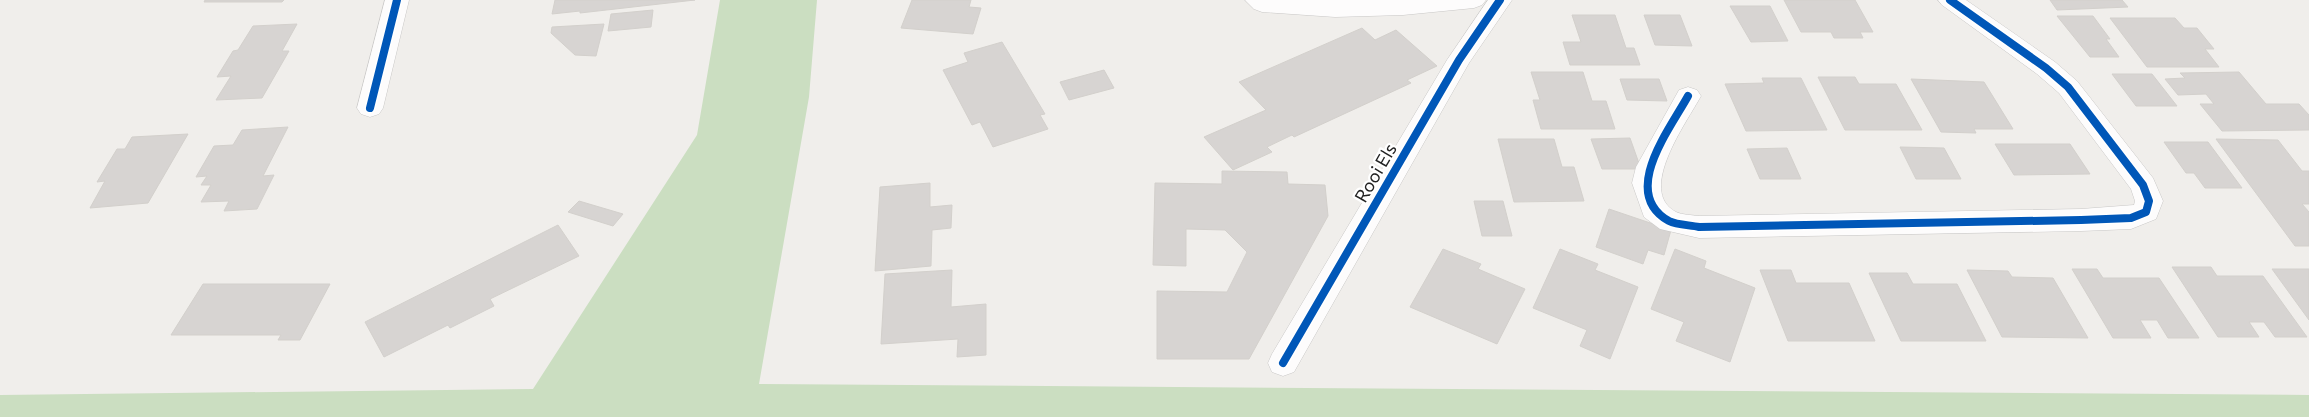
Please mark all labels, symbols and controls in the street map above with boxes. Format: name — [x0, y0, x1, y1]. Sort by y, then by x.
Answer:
street label: Rooi Els — [1349, 139, 1401, 206]

